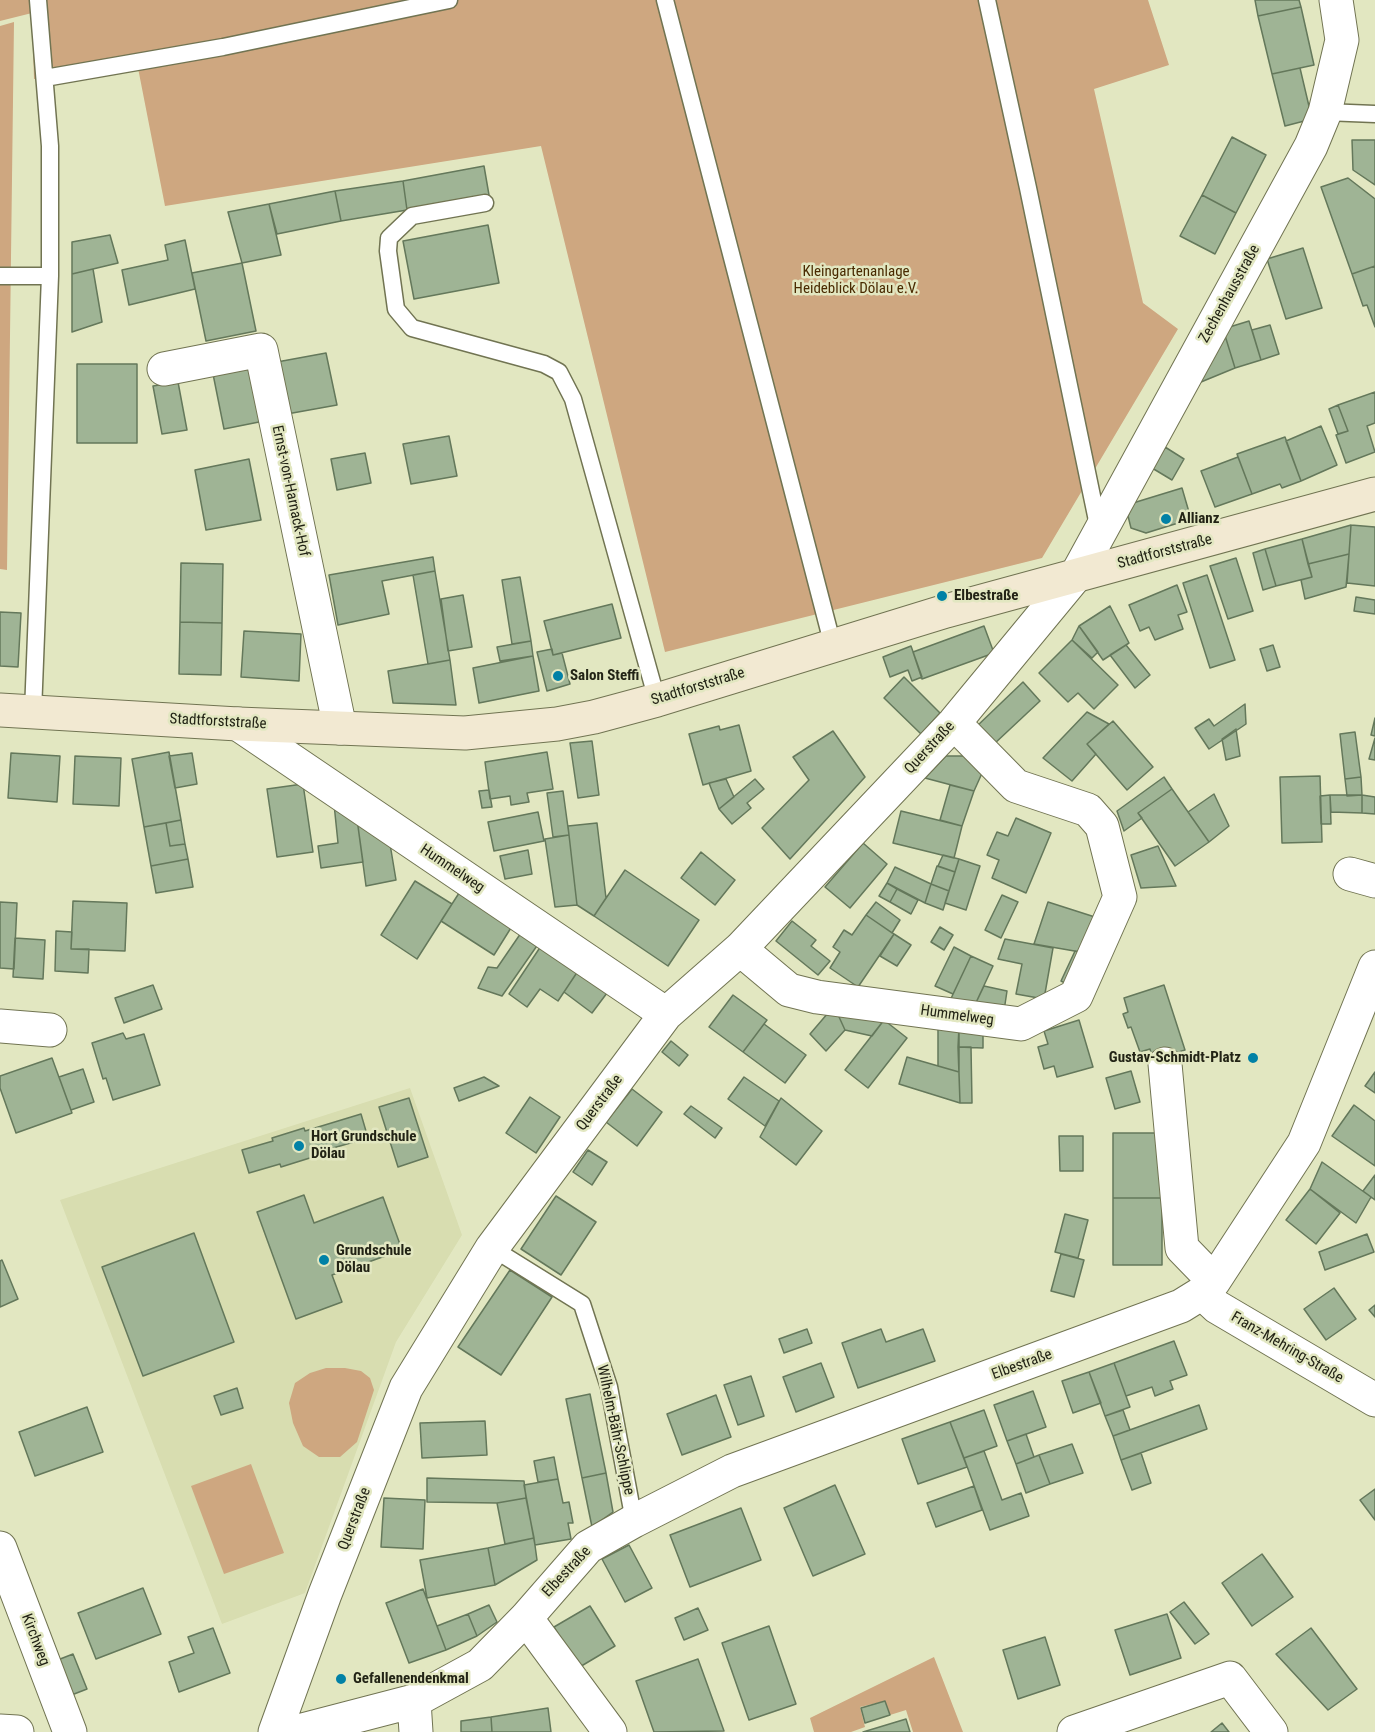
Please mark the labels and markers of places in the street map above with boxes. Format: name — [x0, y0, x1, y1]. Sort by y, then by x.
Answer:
place label: Allianz — [1178, 510, 1220, 528]
marker: Allianz — [1159, 512, 1173, 526]
place label: Elbestraße — [954, 587, 1019, 605]
marker: Elbestraße — [935, 589, 949, 603]
place label: Salon Steffi — [570, 667, 639, 685]
marker: Salon Steffi — [551, 669, 565, 683]
place label: Gustav-Schmidt-Platz — [1109, 1049, 1241, 1067]
marker: Gustav-Schmidt-Platz — [1246, 1051, 1260, 1065]
place label: Hort Grundschule Dölau — [311, 1128, 416, 1163]
marker: Hort Grundschule Dölau — [292, 1139, 306, 1153]
place label: Grundschule Dölau — [336, 1242, 411, 1277]
marker: Grundschule Dölau — [317, 1253, 331, 1267]
place label: Gefallenendenkmal — [353, 1670, 469, 1688]
marker: Gefallenendenkmal — [334, 1672, 348, 1686]

